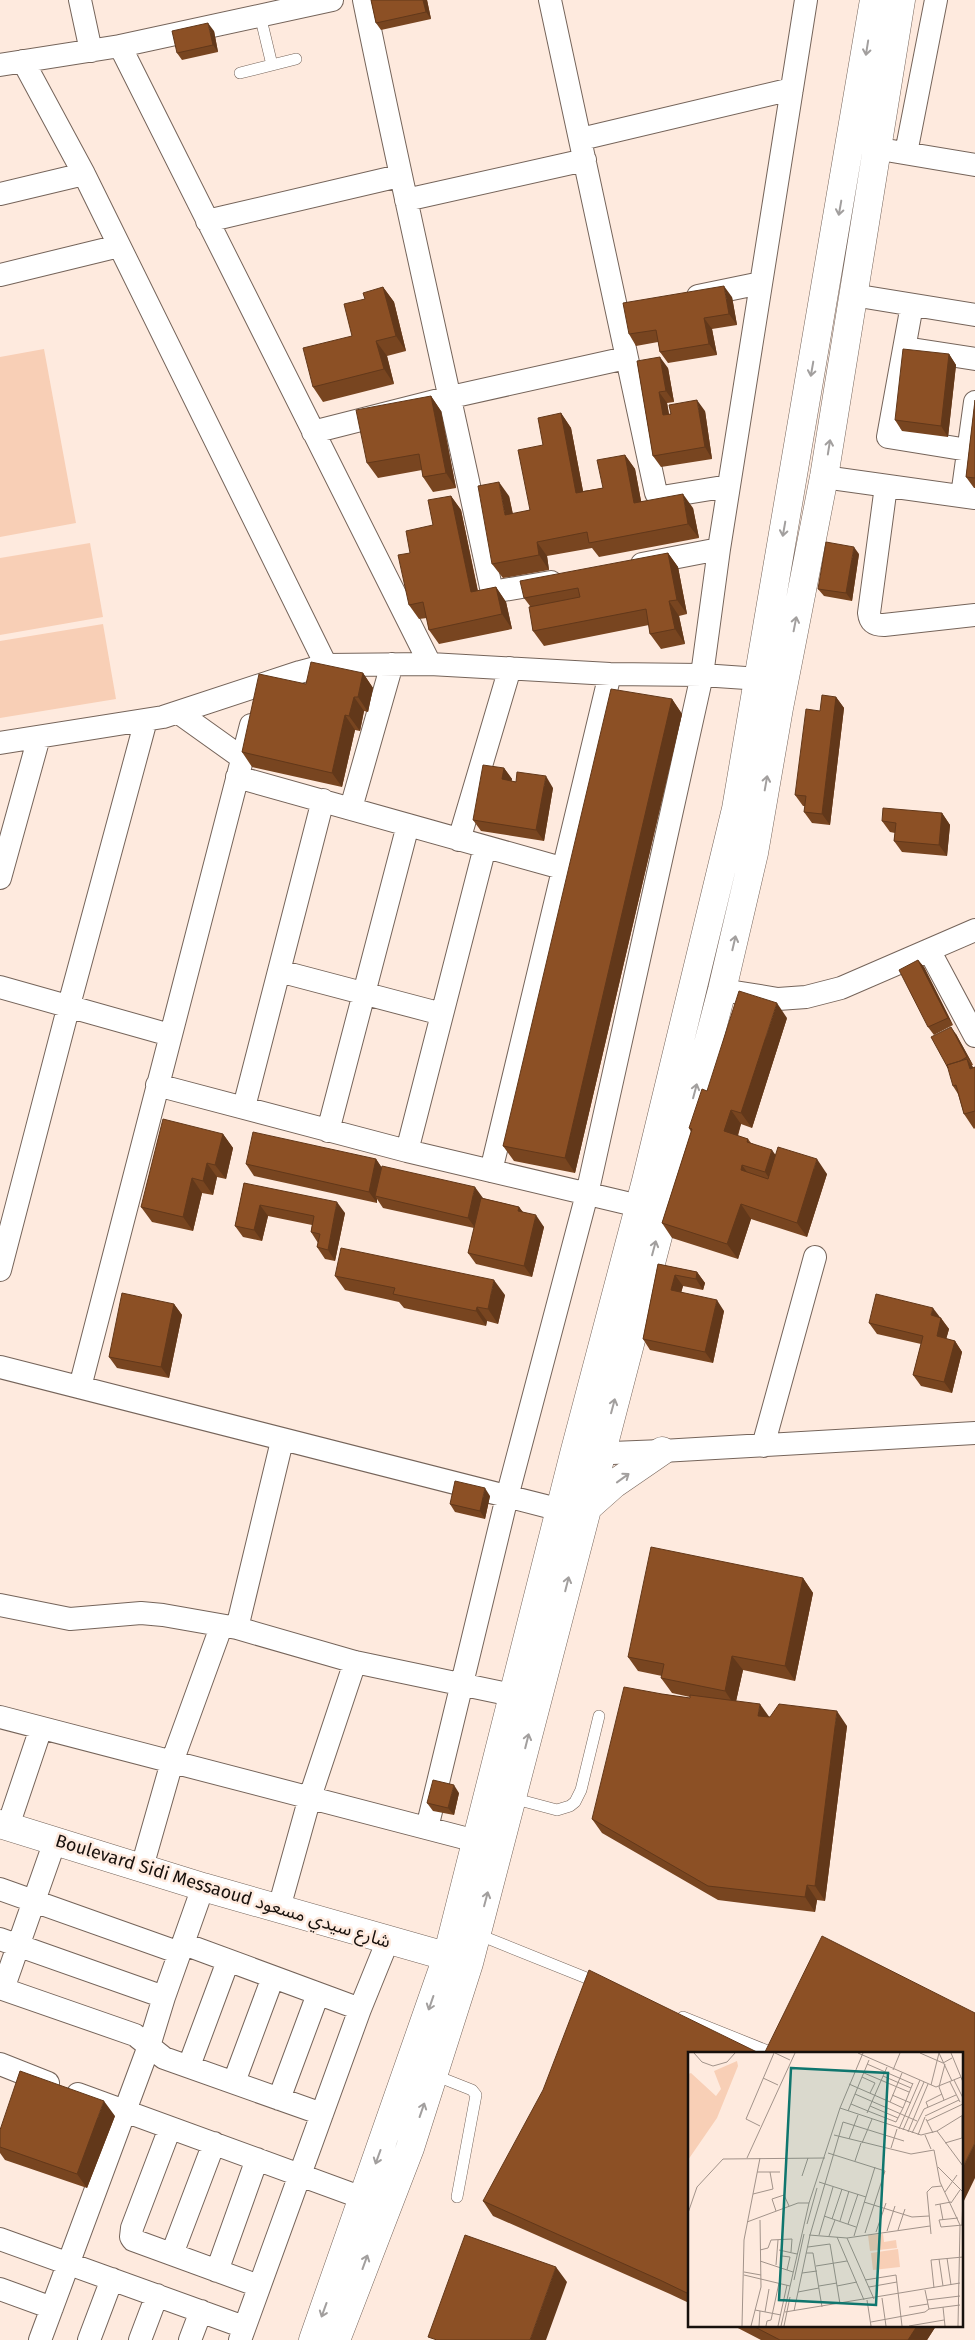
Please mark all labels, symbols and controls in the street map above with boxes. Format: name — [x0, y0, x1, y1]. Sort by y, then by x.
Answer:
one-way arrow — [861, 40, 871, 56]
one-way arrow — [835, 200, 845, 216]
one-way arrow — [807, 360, 817, 376]
one-way arrow — [824, 439, 834, 455]
one-way arrow — [779, 520, 789, 536]
one-way arrow — [791, 616, 801, 632]
one-way arrow — [761, 776, 771, 792]
one-way arrow — [729, 935, 739, 951]
one-way arrow — [691, 1084, 701, 1100]
one-way arrow — [650, 1241, 659, 1257]
one-way arrow — [609, 1398, 618, 1414]
one-way arrow — [616, 1473, 630, 1483]
one-way arrow — [563, 1576, 572, 1592]
one-way arrow — [523, 1734, 532, 1750]
street label: Boulevard Sidi Messaoud شارع سيدي مسعود — [52, 1829, 393, 1955]
one-way arrow — [482, 1891, 491, 1907]
one-way arrow — [426, 1995, 435, 2011]
inset map — [688, 2052, 962, 2328]
one-way arrow — [418, 2102, 428, 2118]
one-way arrow — [373, 2149, 382, 2164]
one-way arrow — [361, 2254, 370, 2270]
one-way arrow — [319, 2302, 328, 2318]

